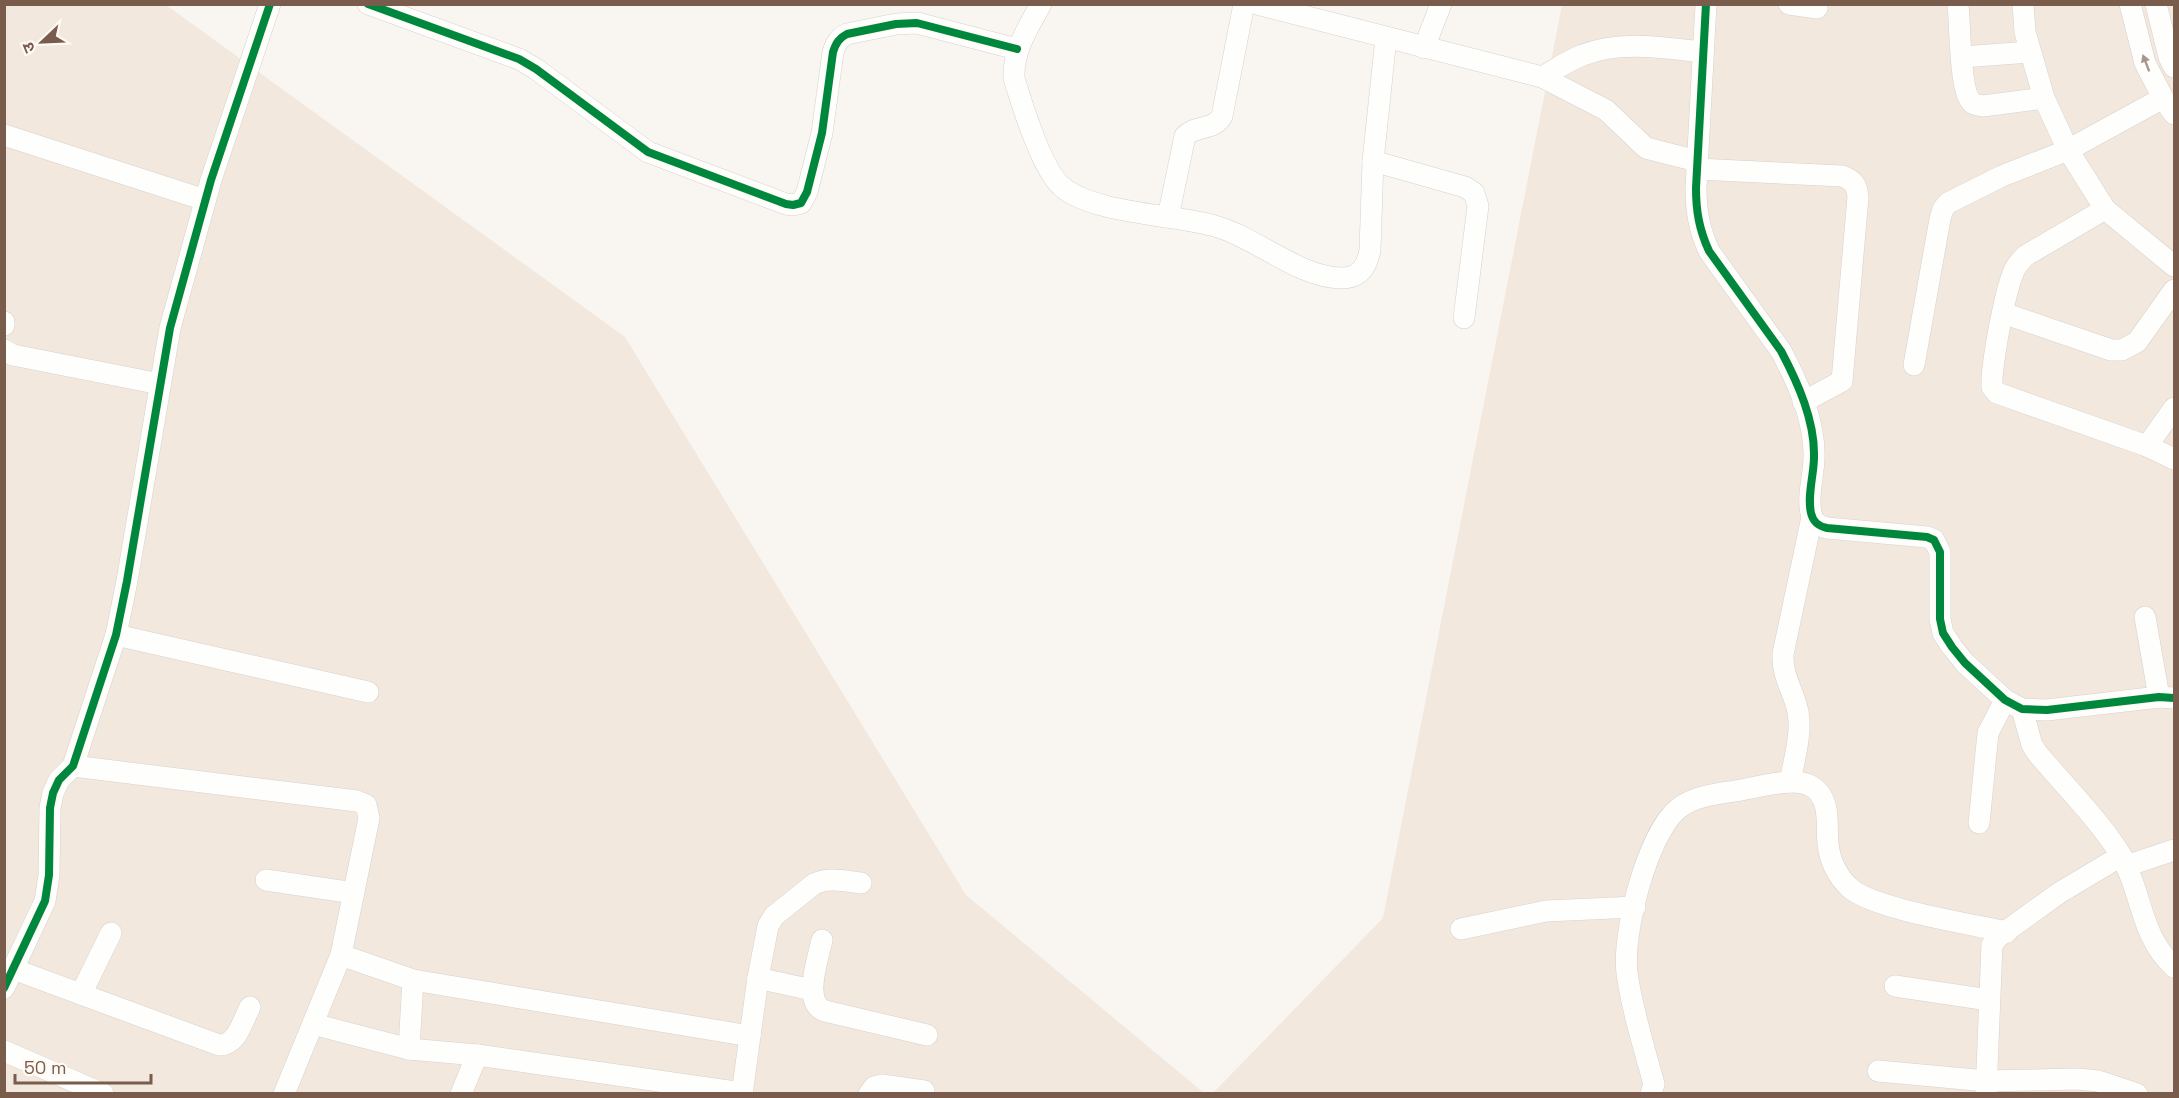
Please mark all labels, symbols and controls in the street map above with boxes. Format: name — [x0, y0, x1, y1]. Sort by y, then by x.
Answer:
north arrow — [12, 12, 72, 72]
text: उ — [17, 39, 40, 56]
one-way arrow — [2141, 54, 2151, 72]
scale bar — [15, 1047, 152, 1085]
text: 50 m — [24, 1056, 66, 1079]

